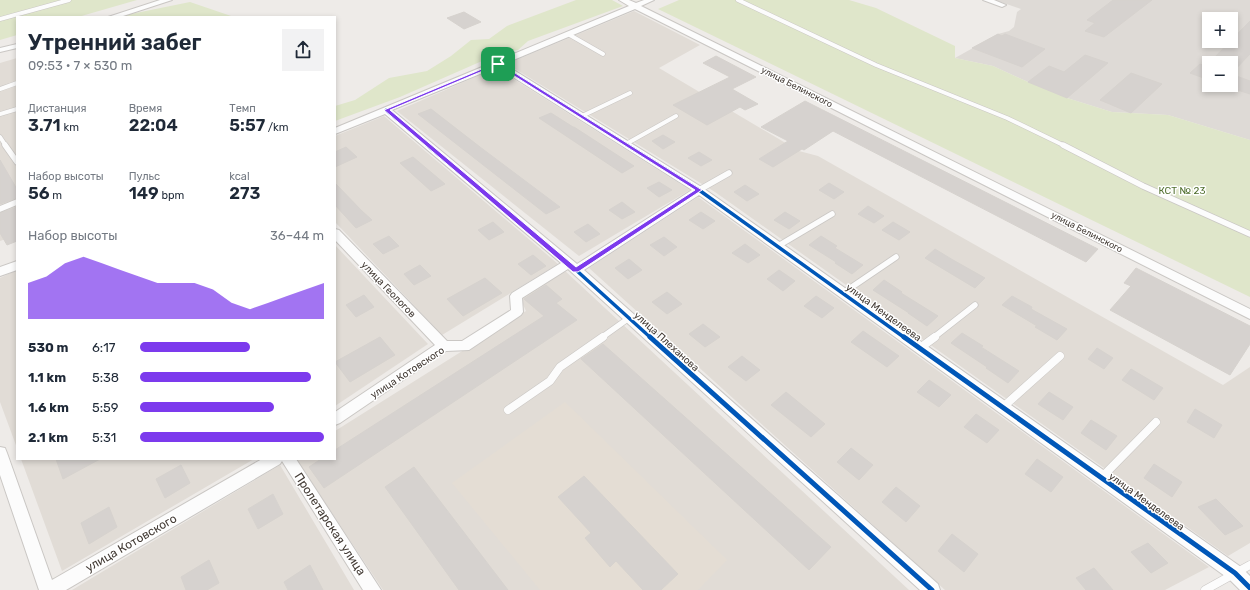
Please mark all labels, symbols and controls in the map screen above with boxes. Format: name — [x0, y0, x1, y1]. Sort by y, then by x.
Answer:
map controls — [1202, 12, 1238, 92]
button: + — [1202, 12, 1238, 48]
text: Утренний забег — [28, 29, 202, 56]
button: share — [282, 29, 324, 71]
pin — [481, 47, 515, 81]
icon: arrive — [487, 53, 509, 75]
button: − — [1202, 56, 1238, 92]
text: 09:53 · 7 × 530 m — [28, 58, 132, 73]
street label: улица Белинского — [760, 65, 834, 109]
text: Дистанция — [28, 102, 86, 115]
text: Время — [129, 102, 162, 115]
text: Темп — [229, 102, 256, 115]
text: 3.71 — [28, 115, 61, 135]
text: 22:04 — [129, 115, 178, 135]
text: 5:57 — [229, 115, 265, 135]
text: km — [61, 121, 79, 134]
text: /km — [265, 121, 289, 134]
text: Набор высоты — [28, 170, 104, 183]
text: Пульс — [129, 170, 160, 183]
text: kcal — [229, 170, 250, 183]
text: 56 — [28, 183, 50, 203]
text: 149 — [129, 183, 159, 203]
text: 273 — [229, 183, 261, 203]
park label: КСТ № 23 — [1159, 185, 1205, 197]
text: m — [50, 189, 62, 202]
text: bpm — [159, 189, 184, 202]
street label: улица Белинского — [1050, 210, 1124, 254]
text: Набор высоты — [28, 228, 117, 243]
text: 36–44 m — [270, 228, 324, 243]
street label: улица Геологов — [358, 259, 418, 321]
street label: улица Менделеева — [843, 281, 924, 344]
street label: улица Плеханова — [631, 309, 701, 374]
text: 530 m — [28, 340, 68, 355]
text: 6:17 — [92, 340, 115, 355]
street label: улица Котовского — [368, 344, 447, 401]
text: 1.1 km — [28, 370, 66, 385]
text: 5:38 — [92, 370, 119, 385]
text: 1.6 km — [28, 400, 69, 415]
text: 5:59 — [92, 400, 118, 415]
text: 2.1 km — [28, 430, 68, 445]
text: 5:31 — [92, 430, 116, 445]
street label: Пролетарская улица — [292, 470, 368, 578]
street label: улица Менделеева — [1106, 470, 1187, 533]
street label: улица Котовского — [83, 511, 179, 575]

